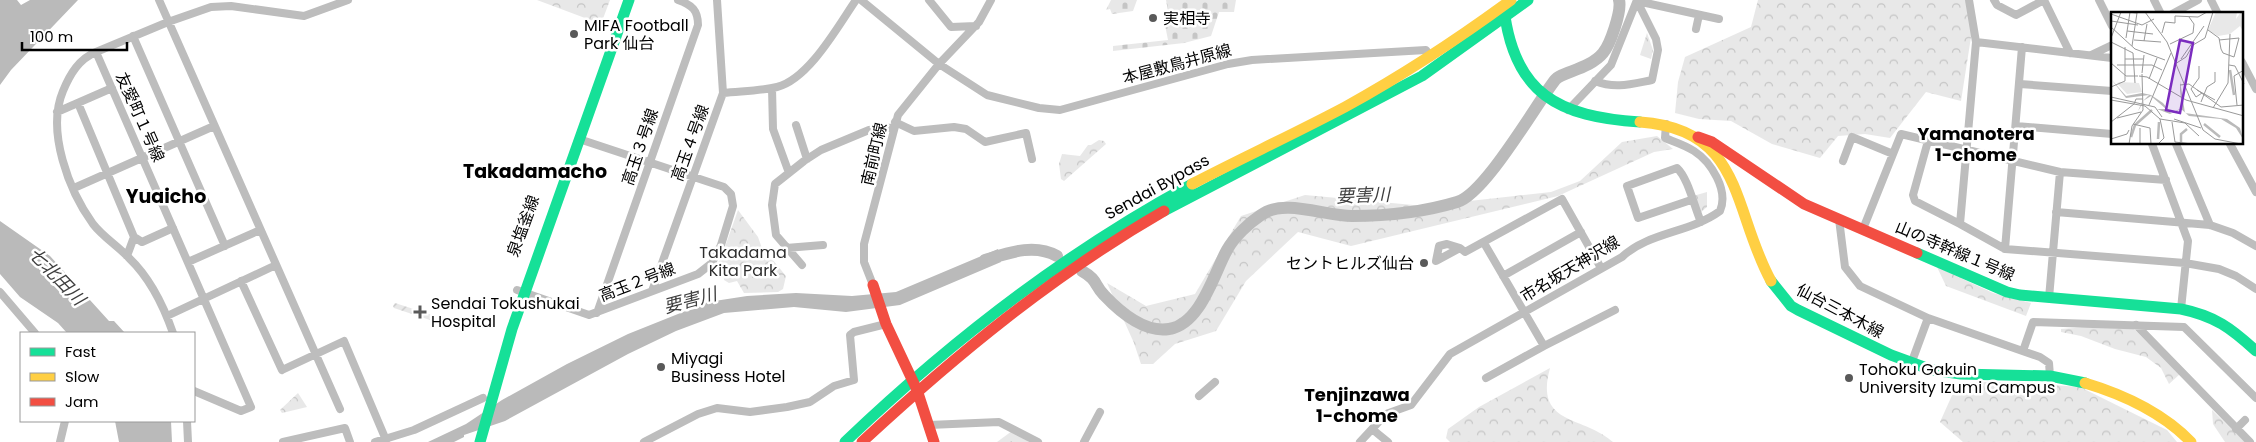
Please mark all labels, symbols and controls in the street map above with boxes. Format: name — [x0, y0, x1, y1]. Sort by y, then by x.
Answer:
place label: 実相寺 — [1163, 7, 1211, 30]
marker: 実相寺 — [1147, 12, 1159, 24]
inset map — [2111, 12, 2244, 145]
place label: MIFA Football Park 仙台 — [584, 14, 689, 55]
scale bar — [22, 20, 128, 52]
text: 100 m — [30, 26, 73, 47]
marker: MIFA Football Park 仙台 — [568, 28, 580, 40]
street label: 本屋敷鳥井原線 — [1120, 38, 1234, 90]
street label: 友愛町１号線 — [110, 68, 170, 166]
street label: 高玉４号線 — [666, 101, 714, 185]
street label: 高玉３号線 — [616, 105, 664, 189]
street label: 南前町線 — [856, 120, 892, 188]
district label: Yamanotera 1-chome — [1917, 121, 2035, 167]
street label: Sendai Bypass — [1100, 149, 1214, 225]
district label: Takadamacho — [463, 158, 607, 185]
water label: 要害川 — [1336, 181, 1392, 208]
district label: Yuaicho — [126, 183, 206, 210]
street label: 泉塩釜線 — [501, 192, 545, 260]
street label: 山の寺幹線１号線 — [1892, 215, 2018, 287]
street label: 市名坂天神沢線 — [1516, 230, 1624, 308]
water label: 七北田川 — [23, 241, 92, 312]
park label: Takadama Kita Park — [699, 241, 787, 282]
place label: セントヒルズ仙台 — [1286, 252, 1414, 275]
street label: 高玉２号線 — [596, 257, 678, 307]
marker: セントヒルズ仙台 — [1418, 257, 1430, 269]
street label: 仙台三本木線 — [1792, 278, 1888, 344]
water label: 要害川 — [661, 280, 721, 319]
place label: Sendai Tokushukai Hospital — [431, 292, 580, 333]
marker: Sendai Tokushukai Hospital — [413, 305, 427, 319]
legend — [20, 332, 195, 422]
text: Fast — [65, 341, 96, 362]
place label: Miyagi Business Hotel — [671, 347, 785, 388]
place label: Tohoku Gakuin University Izumi Campus — [1859, 358, 2055, 399]
marker: Miyagi Business Hotel — [655, 361, 667, 373]
text: Slow — [65, 366, 100, 387]
marker: Tohoku Gakuin University Izumi Campus — [1843, 372, 1855, 384]
district label: Tenjinzawa 1-chome — [1304, 382, 1410, 428]
text: Jam — [65, 391, 99, 412]

